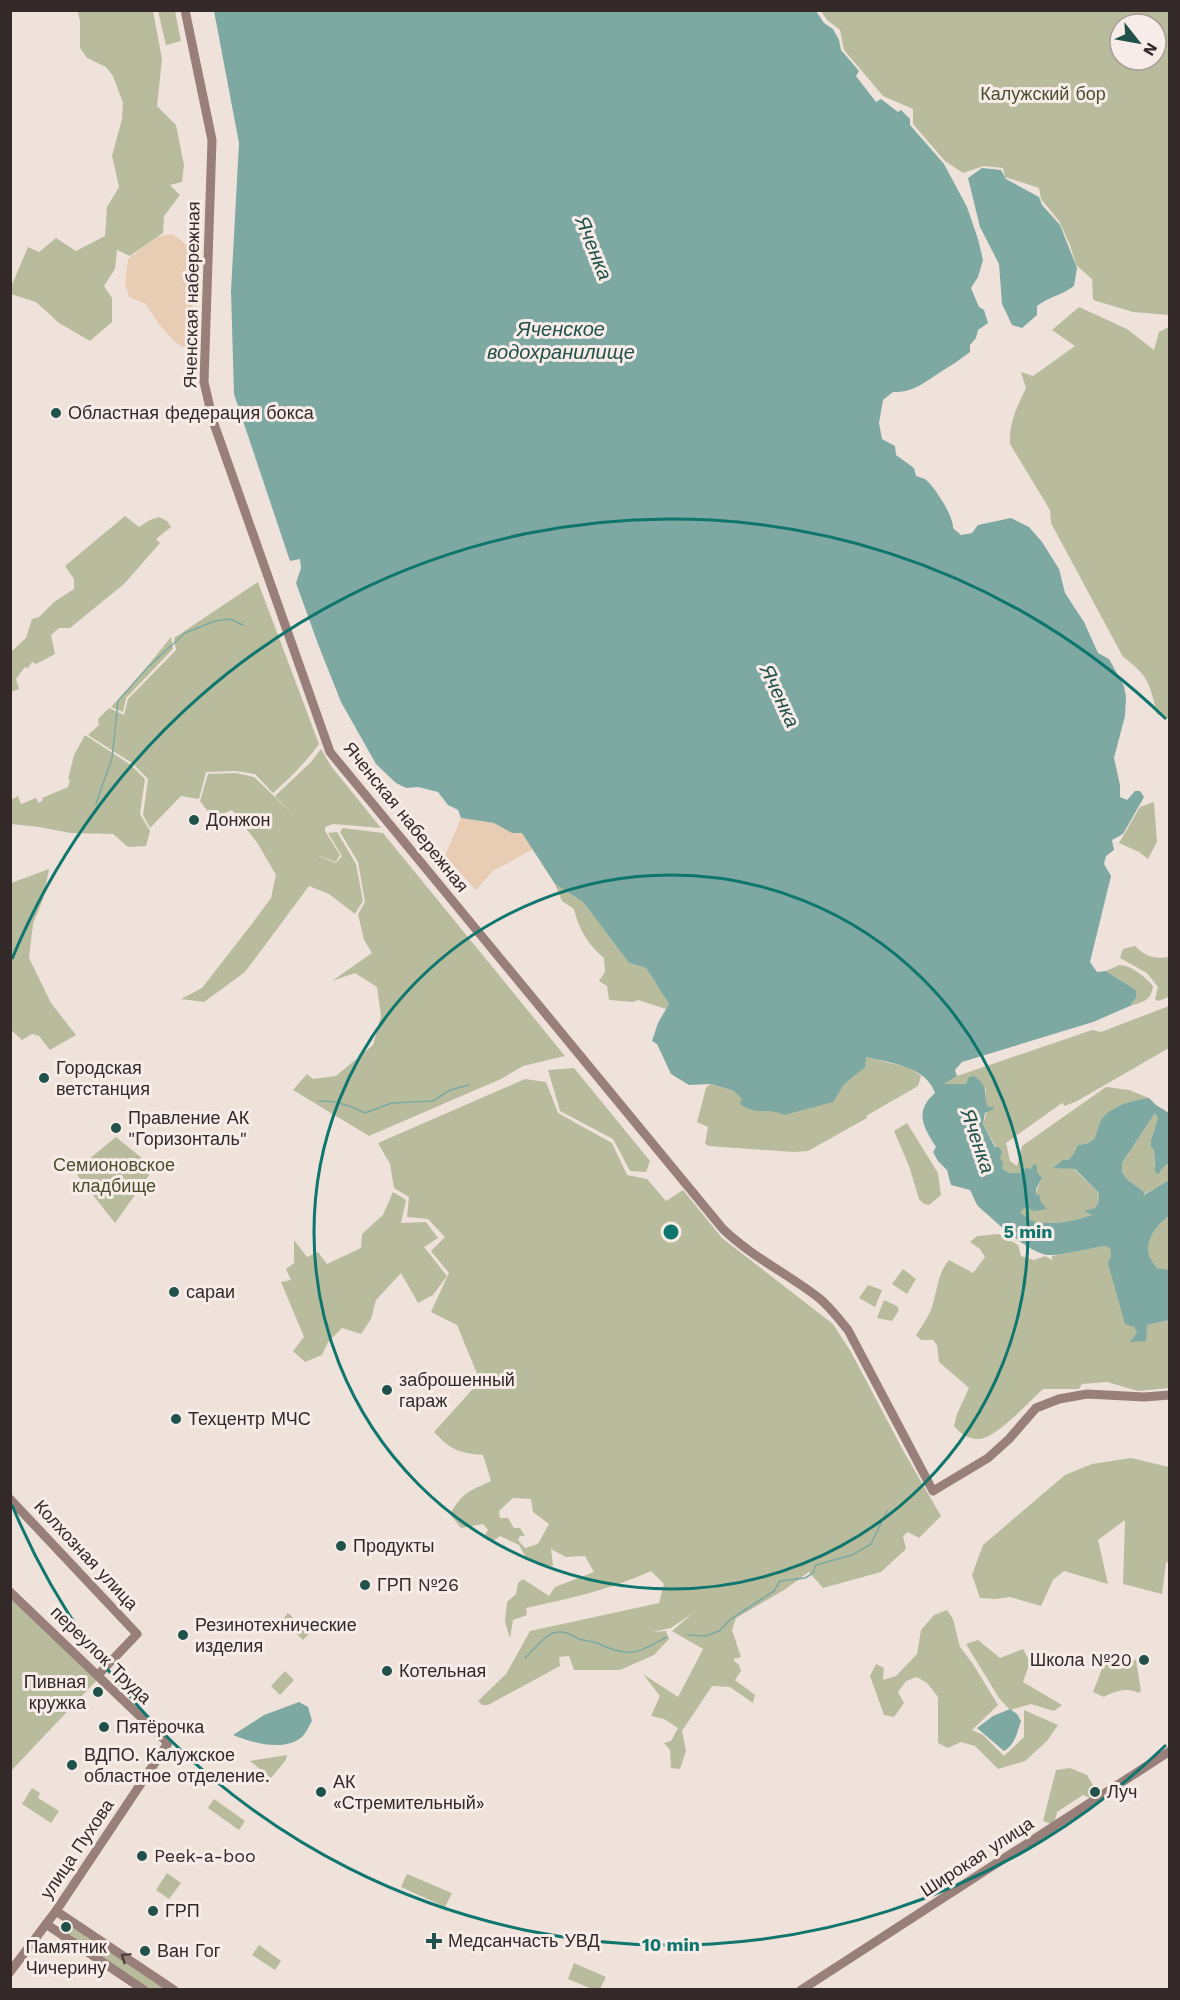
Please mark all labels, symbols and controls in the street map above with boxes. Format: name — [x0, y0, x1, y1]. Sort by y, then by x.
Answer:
north arrow — [1108, 12, 1168, 72]
text: N — [1139, 39, 1162, 59]
park label: Калужский бор — [980, 83, 1106, 104]
street label: Яченская набережная — [179, 201, 204, 389]
water label: Яченка — [570, 212, 618, 283]
water label: Яченское водохранилище — [487, 317, 635, 364]
place label: Областная федерация бокса — [68, 402, 315, 423]
marker: Областная федерация бокса — [49, 406, 63, 420]
water label: Яченка — [755, 660, 805, 731]
street label: Яченская набережная — [339, 737, 473, 896]
place label: Донжон — [206, 809, 270, 830]
marker: Донжон — [187, 813, 201, 827]
place label: Городская ветстанция — [56, 1057, 150, 1099]
marker: Городская ветстанция — [37, 1071, 51, 1085]
water label: Яченка — [955, 1105, 1000, 1176]
place label: Правление АК "Горизонталь" — [128, 1107, 250, 1149]
marker: Правление АК "Горизонталь" — [109, 1121, 123, 1135]
park label: Семионовское кладбище — [53, 1154, 175, 1196]
text: 5 min — [1004, 1221, 1052, 1242]
centre of rings — [661, 1222, 681, 1242]
place label: сараи — [186, 1281, 235, 1302]
marker: сараи — [167, 1285, 181, 1299]
place label: заброшенный гараж — [399, 1369, 515, 1411]
marker: заброшенный гараж — [380, 1383, 394, 1397]
place label: Техцентр МЧС — [188, 1408, 311, 1429]
marker: Техцентр МЧС — [169, 1412, 183, 1426]
street label: Колхозная улица — [30, 1495, 143, 1615]
place label: Продукты — [353, 1535, 434, 1556]
marker: Продукты — [334, 1539, 348, 1553]
place label: ГРП №26 — [377, 1574, 459, 1595]
marker: ГРП №26 — [358, 1578, 372, 1592]
street label: переулок Труда — [47, 1601, 157, 1709]
place label: Резинотехнические изделия — [195, 1614, 357, 1656]
marker: Резинотехнические изделия — [176, 1628, 190, 1642]
place label: Школа №20 — [1030, 1649, 1132, 1670]
marker: Школа №20 — [1137, 1653, 1151, 1667]
place label: Котельная — [399, 1660, 486, 1681]
marker: Котельная — [380, 1664, 394, 1678]
place label: Пивная кружка — [24, 1671, 87, 1713]
marker: Пивная кружка — [91, 1685, 105, 1699]
place label: Пятёрочка — [116, 1716, 205, 1737]
marker: Пятёрочка — [97, 1720, 111, 1734]
place label: ВДПО. Калужское областное отделение. — [84, 1744, 270, 1786]
marker: ВДПО. Калужское областное отделение. — [65, 1758, 79, 1772]
place label: АК «Стремительный» — [333, 1771, 485, 1813]
place label: Луч — [1107, 1781, 1137, 1802]
marker: АК «Стремительный» — [314, 1785, 328, 1799]
marker: Луч — [1088, 1785, 1102, 1799]
street label: улица Пухова — [36, 1794, 118, 1903]
street label: Широкая улица — [916, 1812, 1038, 1901]
place label: Peek-a-boo — [154, 1845, 256, 1866]
marker: Peek-a-boo — [135, 1849, 149, 1863]
place label: ГРП — [165, 1900, 200, 1921]
marker: ГРП — [146, 1904, 160, 1918]
marker: Памятник Чичерину — [59, 1920, 73, 1934]
place label: Медсанчасть УВД — [448, 1930, 600, 1951]
marker: Медсанчасть УВД — [425, 1932, 443, 1950]
text: 10 min — [642, 1934, 700, 1955]
place label: Памятник Чичерину — [25, 1936, 107, 1978]
place label: Ван Гог — [157, 1940, 221, 1961]
marker: Ван Гог — [138, 1944, 152, 1958]
one-way arrow — [121, 1953, 132, 1964]

